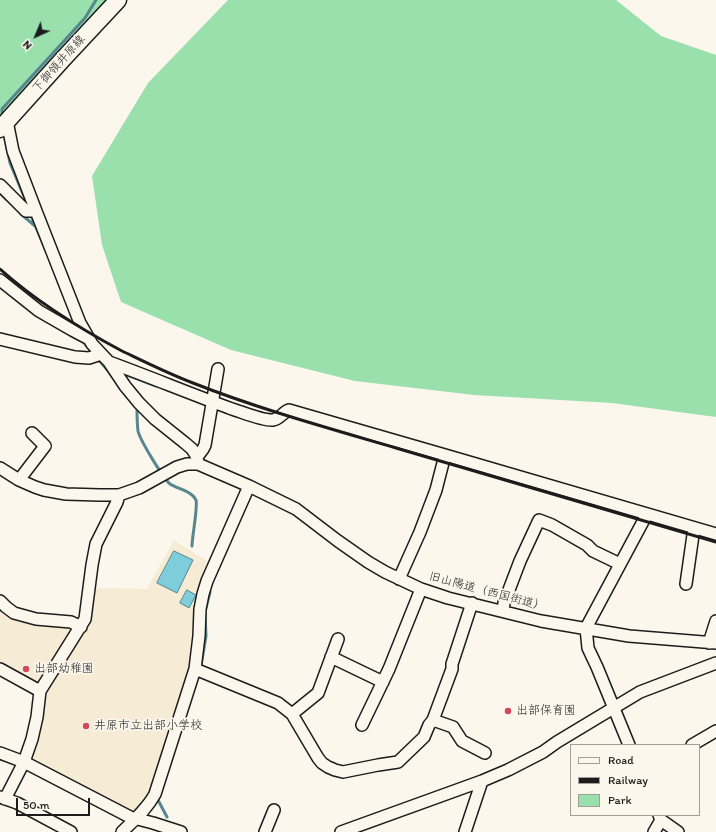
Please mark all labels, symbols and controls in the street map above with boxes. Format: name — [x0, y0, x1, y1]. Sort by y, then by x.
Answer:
north arrow — [16, 16, 56, 56]
street label: 下御領井原線 — [30, 32, 88, 96]
text: N — [20, 38, 35, 52]
street label: 旧山陽道（西国街道） — [427, 570, 547, 614]
place label: 出部幼稚園 — [34, 662, 94, 676]
marker: 出部幼稚園 — [21, 664, 31, 674]
place label: 出部保育園 — [516, 704, 576, 718]
marker: 出部保育園 — [503, 706, 513, 716]
place label: 井原市立出部小学校 — [94, 719, 202, 733]
marker: 井原市立出部小学校 — [81, 721, 91, 731]
legend — [570, 744, 700, 816]
text: Road — [608, 753, 634, 767]
text: Railway — [608, 773, 648, 787]
scale bar — [18, 790, 92, 816]
text: Park — [608, 793, 632, 807]
text: 50 m — [23, 798, 49, 812]

